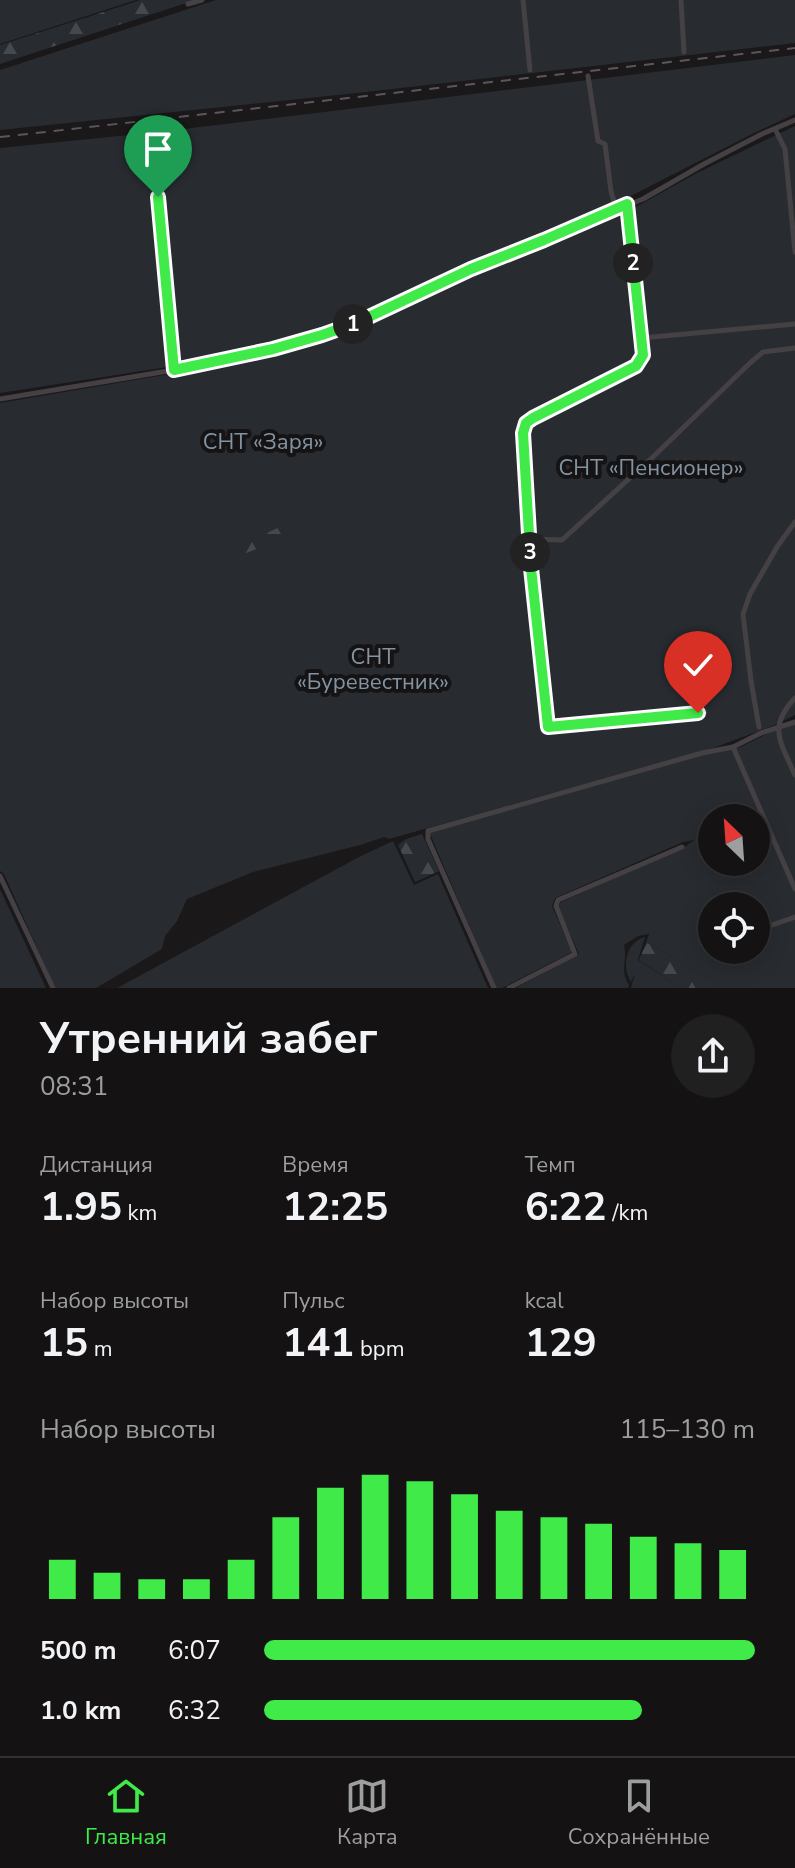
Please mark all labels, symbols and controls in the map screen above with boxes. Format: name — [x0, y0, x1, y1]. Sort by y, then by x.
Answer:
pin — [124, 115, 192, 197]
icon: arrive — [136, 127, 180, 171]
pin: 2 — [613, 243, 653, 283]
text: 2 — [626, 248, 640, 278]
pin: 1 — [333, 304, 373, 344]
text: 1 — [346, 309, 360, 339]
park label: СНТ «Заря» — [203, 427, 323, 457]
park label: СНТ «Пенсионер» — [558, 453, 744, 483]
pin: 3 — [510, 532, 550, 572]
text: 3 — [523, 537, 537, 567]
pin — [664, 631, 732, 713]
park label: СНТ «Буревестник» — [297, 642, 449, 697]
icon: check — [676, 643, 720, 687]
north arrow — [698, 804, 770, 876]
map controls — [698, 804, 770, 964]
button: locate — [698, 892, 770, 964]
text: Утренний забег — [40, 1009, 378, 1069]
button: share — [671, 1014, 755, 1098]
text: 08:31 — [40, 1069, 108, 1104]
text: Дистанция — [40, 1150, 153, 1180]
text: Время — [282, 1150, 349, 1180]
text: Темп — [525, 1150, 576, 1180]
text: 1.95 — [40, 1180, 122, 1234]
text: 12:25 — [282, 1180, 388, 1234]
text: 6:22 — [525, 1180, 607, 1234]
text: km — [122, 1198, 157, 1228]
text: /km — [607, 1198, 648, 1228]
text: Набор высоты — [40, 1286, 189, 1316]
text: Пульс — [282, 1286, 345, 1316]
text: kcal — [525, 1286, 564, 1316]
text: 15 — [40, 1316, 88, 1370]
text: 141 — [282, 1316, 354, 1370]
text: 129 — [525, 1316, 597, 1370]
text: m — [88, 1334, 113, 1364]
text: bpm — [354, 1334, 404, 1364]
text: Набор высоты — [40, 1412, 216, 1447]
text: 115–130 m — [619, 1412, 755, 1447]
text: 500 m — [40, 1633, 117, 1668]
text: 6:07 — [168, 1633, 221, 1668]
text: 1.0 km — [40, 1693, 121, 1728]
text: 6:32 — [168, 1693, 221, 1728]
tab: Главная — [85, 1774, 167, 1852]
tab: Карта — [337, 1774, 398, 1852]
tab: Сохранённые — [568, 1774, 710, 1852]

